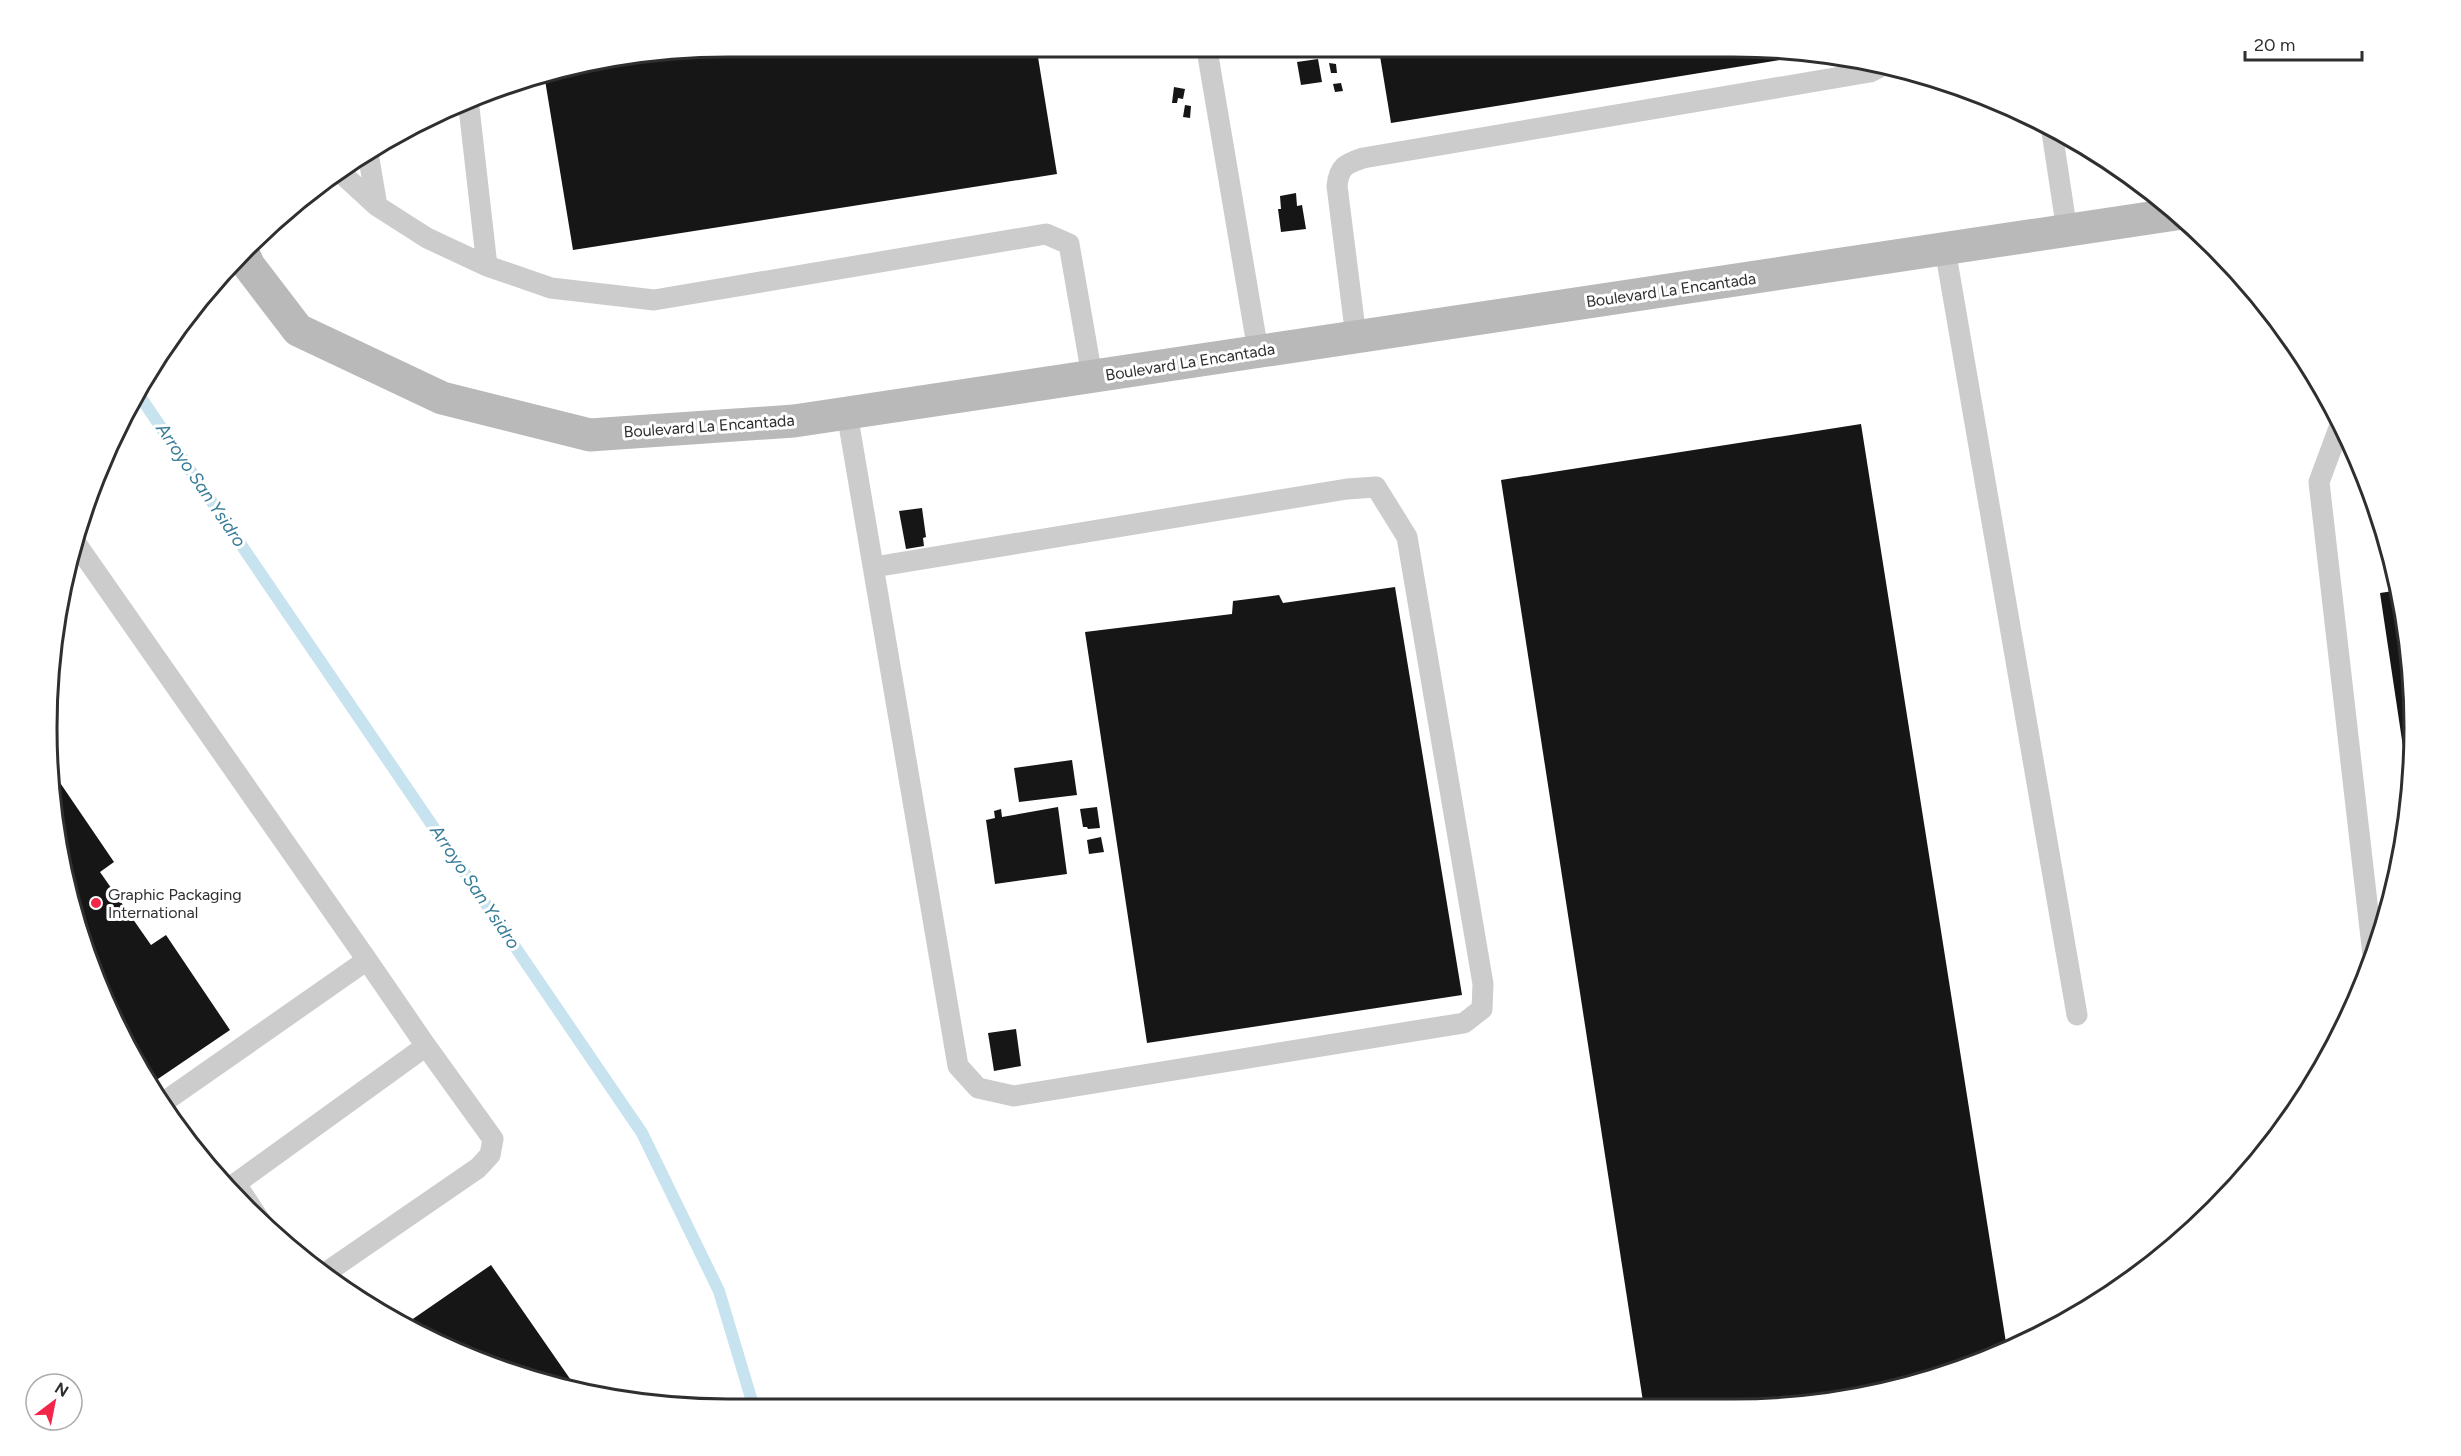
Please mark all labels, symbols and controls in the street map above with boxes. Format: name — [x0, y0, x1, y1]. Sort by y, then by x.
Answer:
scale bar — [2245, 24, 2362, 62]
text: 20 m — [2254, 34, 2295, 56]
street label: Boulevard La Encantada — [1585, 269, 1757, 311]
street label: Boulevard La Encantada — [1104, 339, 1276, 385]
street label: Boulevard La Encantada — [623, 411, 795, 441]
water label: Arroyo San Ysidro — [151, 418, 251, 551]
water label: Arroyo San Ysidro — [425, 820, 525, 953]
place label: Graphic Packaging International — [108, 885, 242, 922]
marker: Graphic Packaging International — [89, 896, 103, 910]
north arrow — [24, 1372, 84, 1432]
text: N — [51, 1378, 72, 1401]

